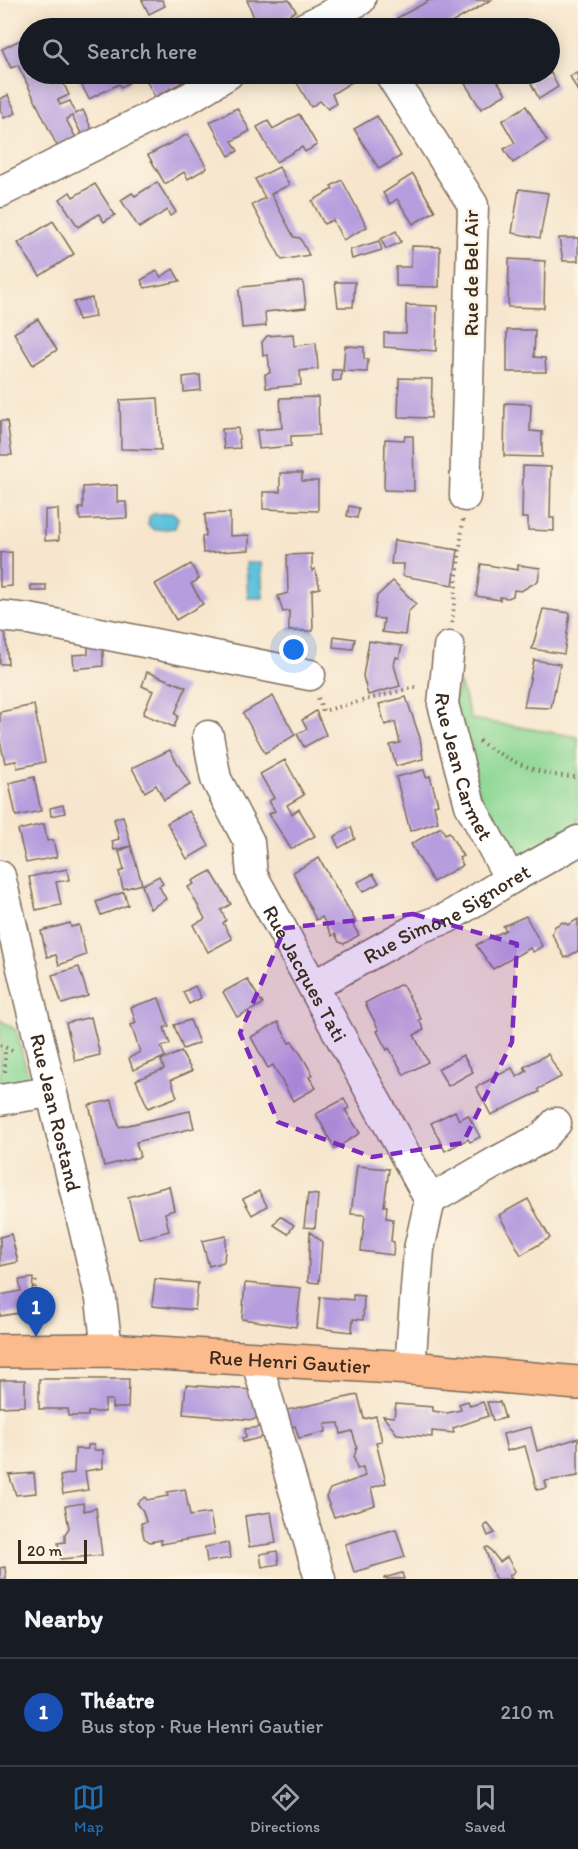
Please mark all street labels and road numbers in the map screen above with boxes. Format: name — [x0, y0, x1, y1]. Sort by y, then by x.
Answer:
street label: Rue de Bel Air — [458, 209, 483, 336]
street label: Rue Jean Carmet — [430, 691, 499, 845]
street label: Rue Simone Signoret — [358, 858, 534, 968]
street label: Rue Jacques Tati — [258, 901, 353, 1046]
street label: Rue Jean Rostand — [26, 1031, 87, 1194]
street label: Rue Henri Gautier — [208, 1344, 372, 1378]

